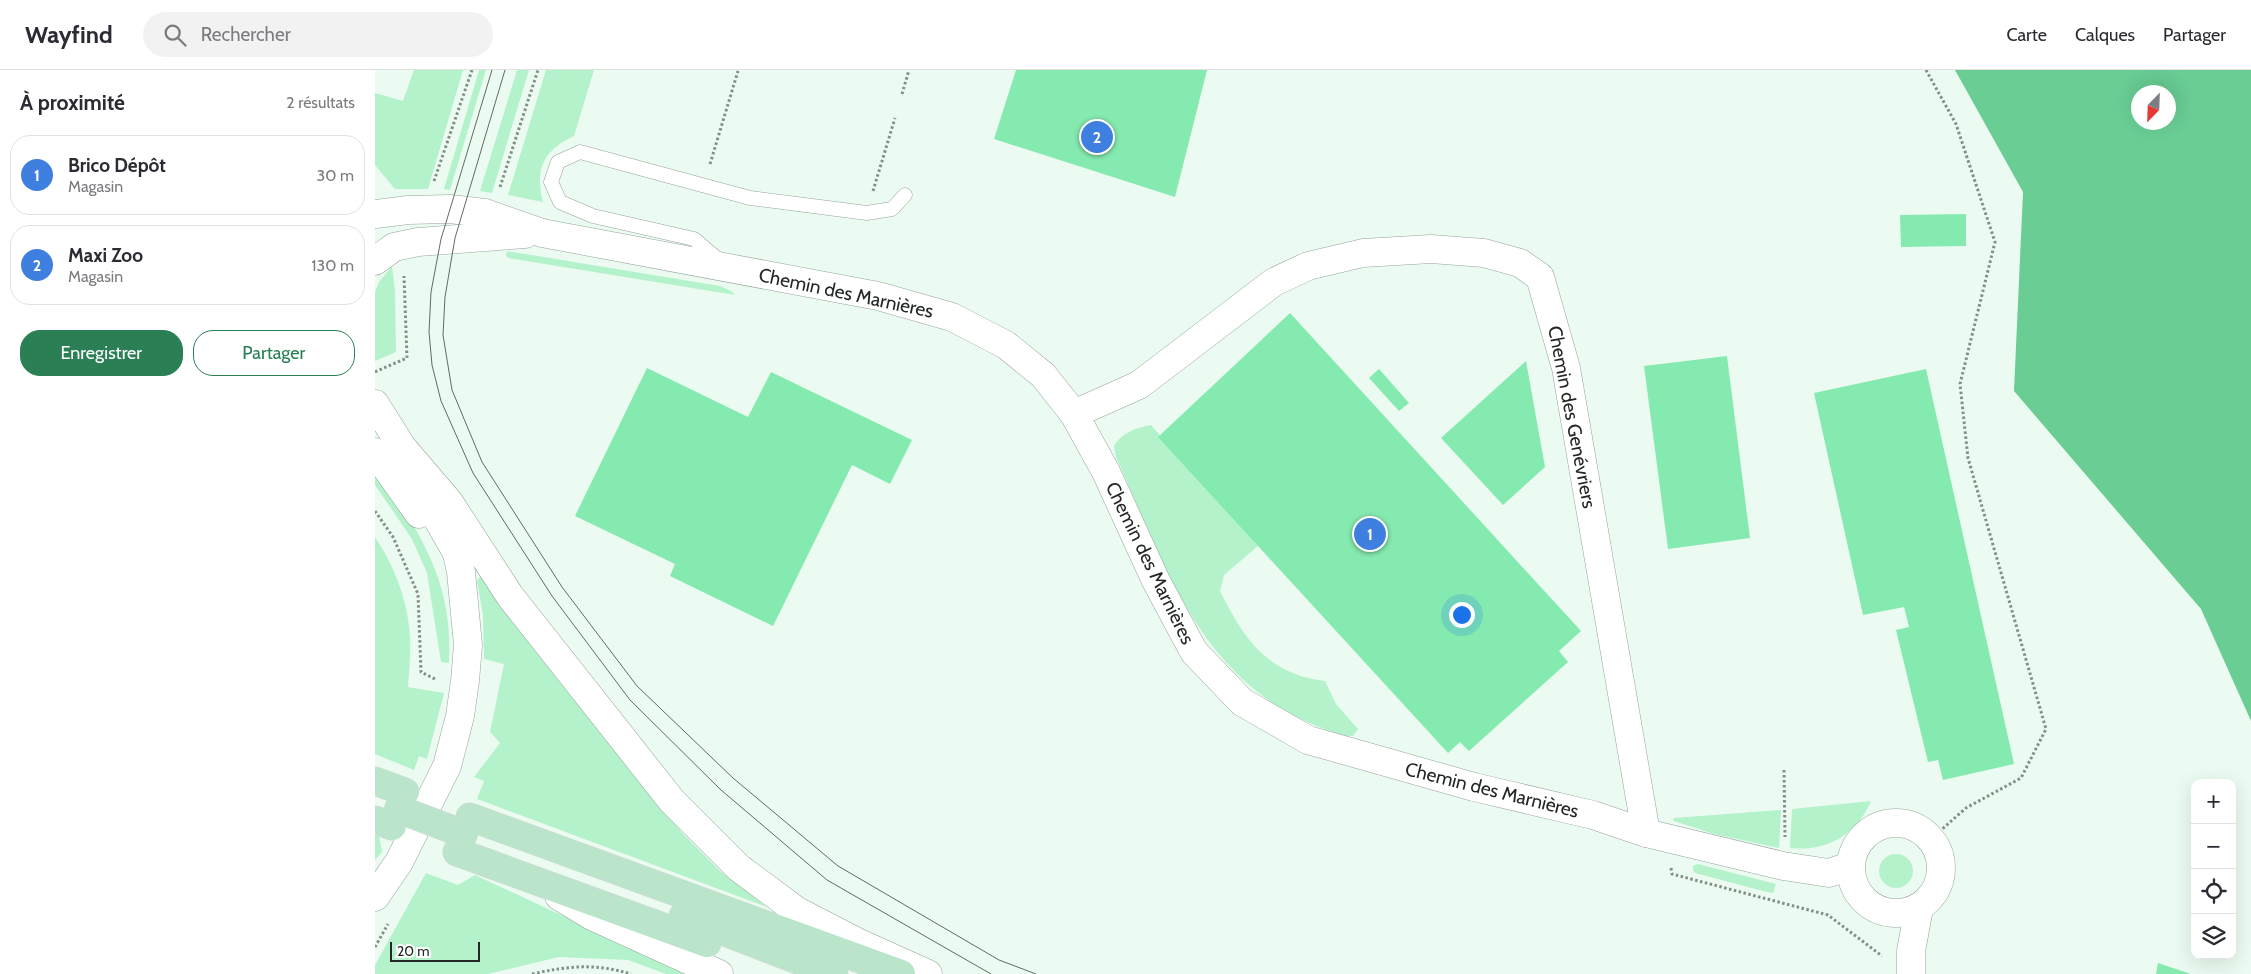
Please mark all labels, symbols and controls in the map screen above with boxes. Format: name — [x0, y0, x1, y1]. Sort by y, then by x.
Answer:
search box — [143, 12, 493, 57]
text: Wayfind — [25, 20, 113, 49]
icon: search — [161, 21, 189, 49]
text: Rechercher — [201, 23, 291, 46]
text: Carte — [2006, 24, 2047, 46]
text: Calques — [2075, 24, 2135, 46]
text: Partager — [2163, 24, 2226, 46]
north arrow — [2131, 85, 2176, 130]
text: À proximité — [20, 90, 125, 115]
text: 2 résultats — [286, 93, 355, 112]
pin: 2 — [1081, 118, 1113, 156]
text: Brico Dépôt — [68, 154, 166, 177]
text: 1 — [34, 166, 40, 185]
text: 30 m — [317, 166, 354, 185]
text: Magasin — [68, 177, 123, 196]
text: Maxi Zoo — [68, 244, 143, 267]
text: 2 — [33, 256, 41, 275]
text: 130 m — [311, 256, 354, 275]
street label: Chemin des Marnières — [757, 263, 936, 323]
text: Magasin — [68, 267, 123, 286]
street label: Chemin des Genévriers — [1543, 324, 1601, 510]
button: Enregistrer — [20, 330, 183, 376]
button: Partager — [193, 330, 355, 376]
street label: Chemin des Marnières — [1101, 478, 1199, 648]
pin: 1 — [1354, 515, 1386, 553]
your location — [1449, 602, 1475, 628]
street label: Chemin des Marnières — [1403, 757, 1581, 823]
map controls — [2191, 779, 2236, 959]
button: + — [2191, 779, 2236, 824]
button: − — [2191, 824, 2236, 869]
button: locate — [2191, 869, 2236, 914]
button: layers — [2191, 914, 2236, 959]
scale bar — [390, 939, 480, 962]
text: 20 m — [397, 942, 430, 960]

